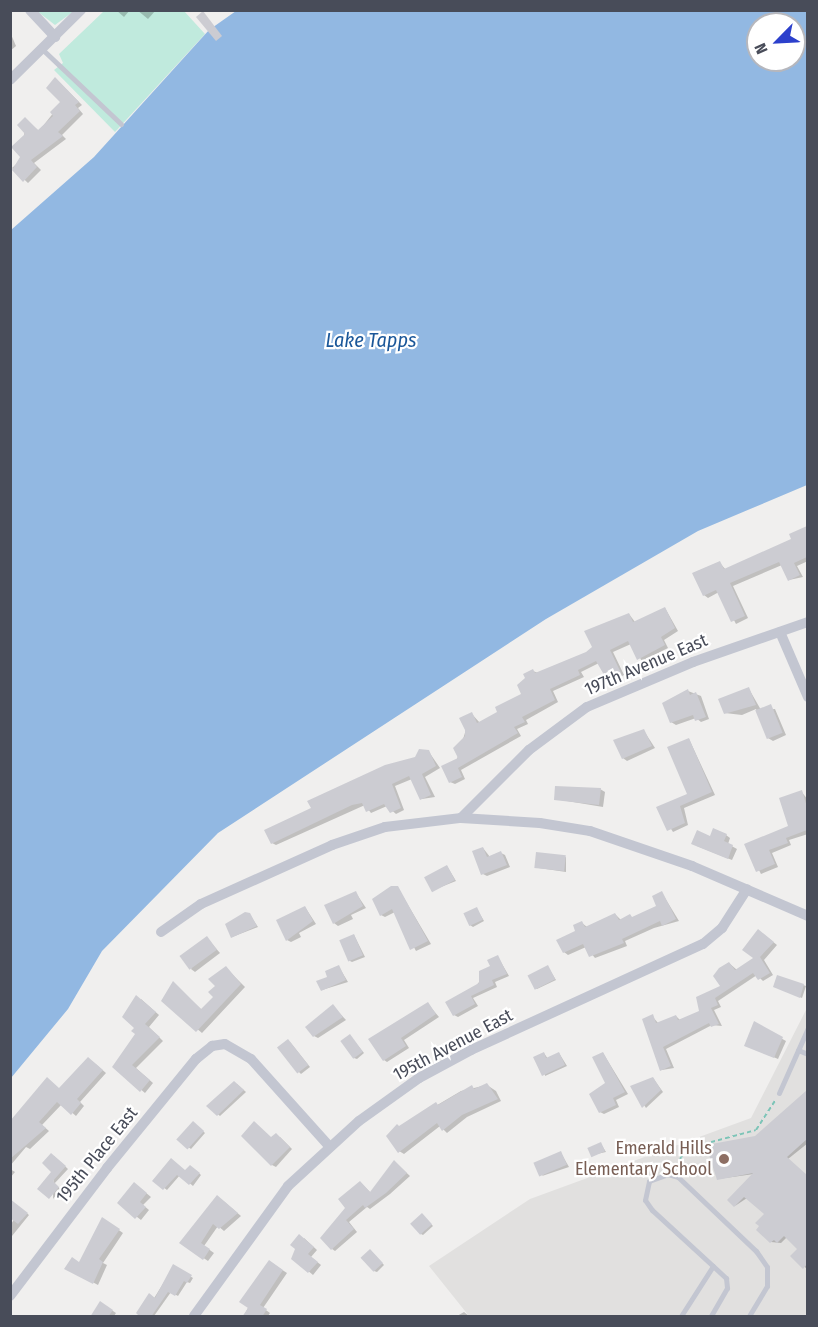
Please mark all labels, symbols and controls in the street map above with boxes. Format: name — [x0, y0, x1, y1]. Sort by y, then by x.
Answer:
north arrow — [746, 12, 806, 72]
text: N — [750, 40, 772, 57]
water label: Lake Tapps — [326, 328, 416, 352]
street label: 197th Avenue East — [581, 629, 711, 701]
street label: 195th Avenue East — [390, 1004, 516, 1086]
street label: 195th Place East — [52, 1103, 142, 1207]
place label: Emerald Hills Elementary School — [575, 1138, 712, 1180]
marker: Emerald Hills Elementary School — [717, 1152, 731, 1166]

